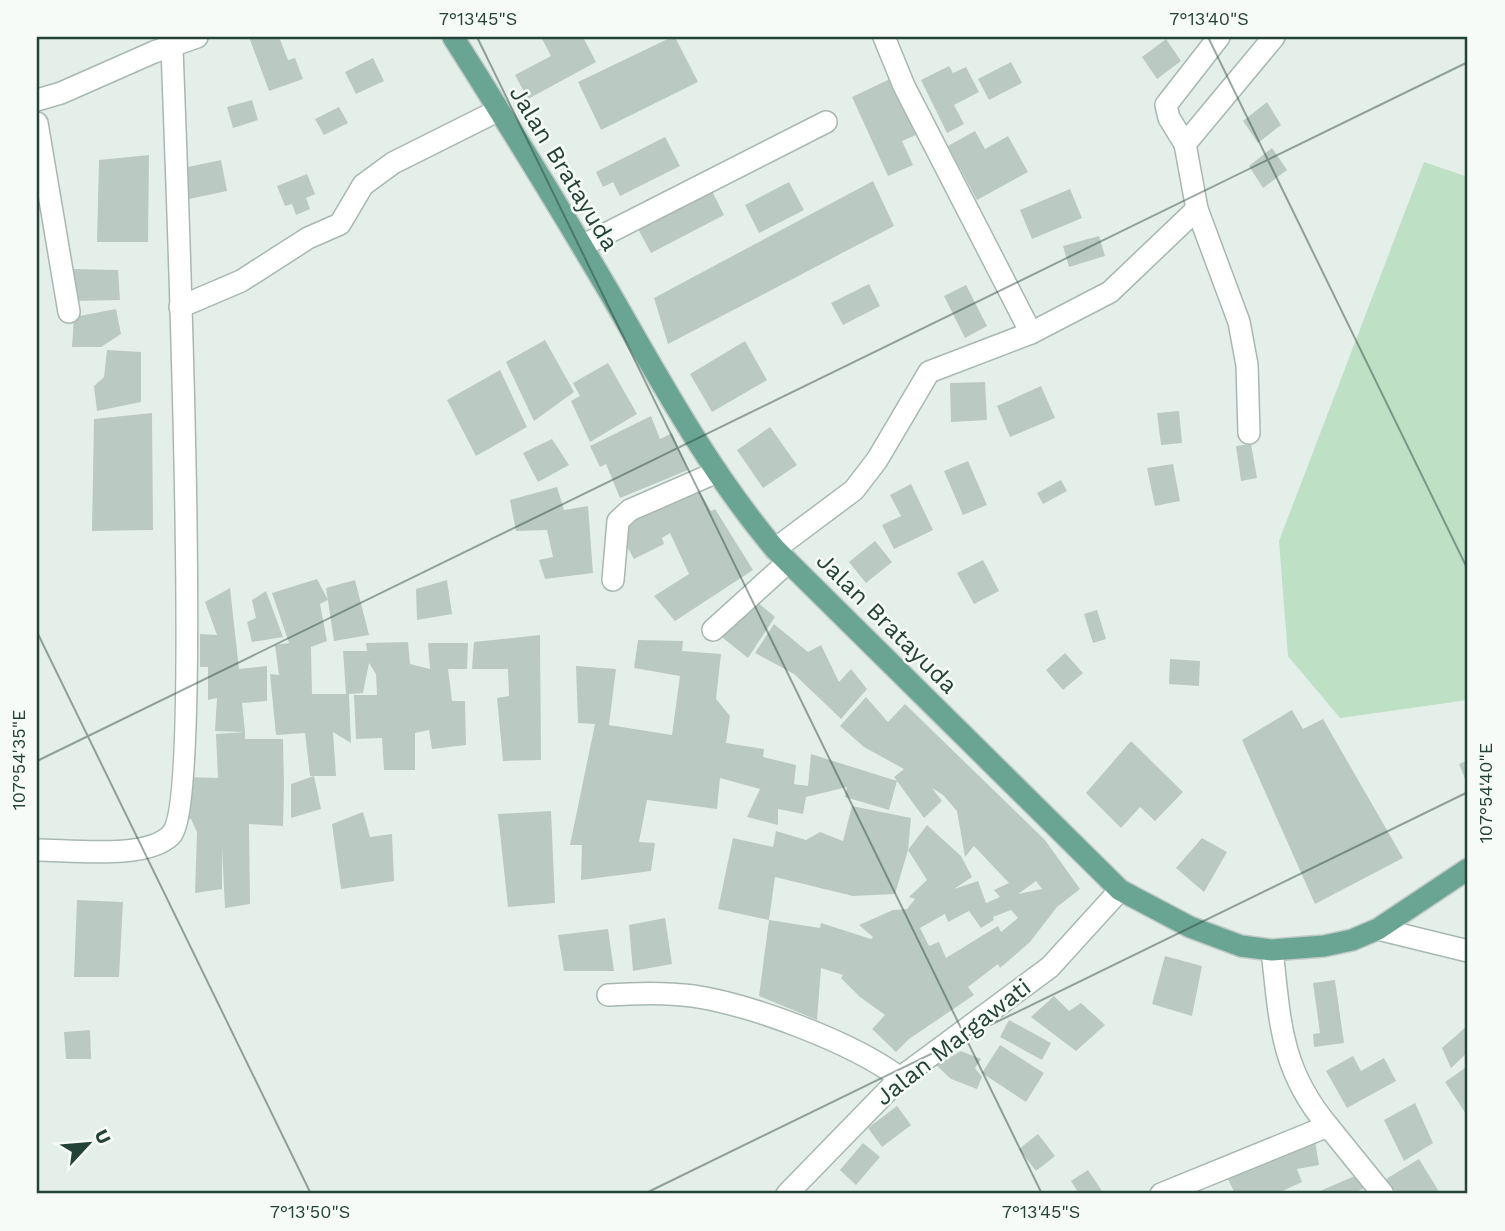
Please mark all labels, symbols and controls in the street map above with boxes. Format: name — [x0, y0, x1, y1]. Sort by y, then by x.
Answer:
text: 7°13'45"S — [439, 8, 517, 29]
text: 7°13'40"S — [1169, 8, 1249, 29]
street label: Jalan Bratayuda — [504, 80, 624, 256]
street label: Jalan Bratayuda — [811, 547, 963, 699]
text: 107°54'35"E — [8, 710, 29, 810]
text: 107°54'40"E — [1475, 743, 1496, 843]
street label: Jalan Margawati — [870, 973, 1036, 1111]
north arrow — [52, 1108, 122, 1178]
text: U — [90, 1126, 116, 1148]
text: 7°13'50"S — [270, 1201, 350, 1222]
text: 7°13'45"S — [1002, 1201, 1080, 1222]

